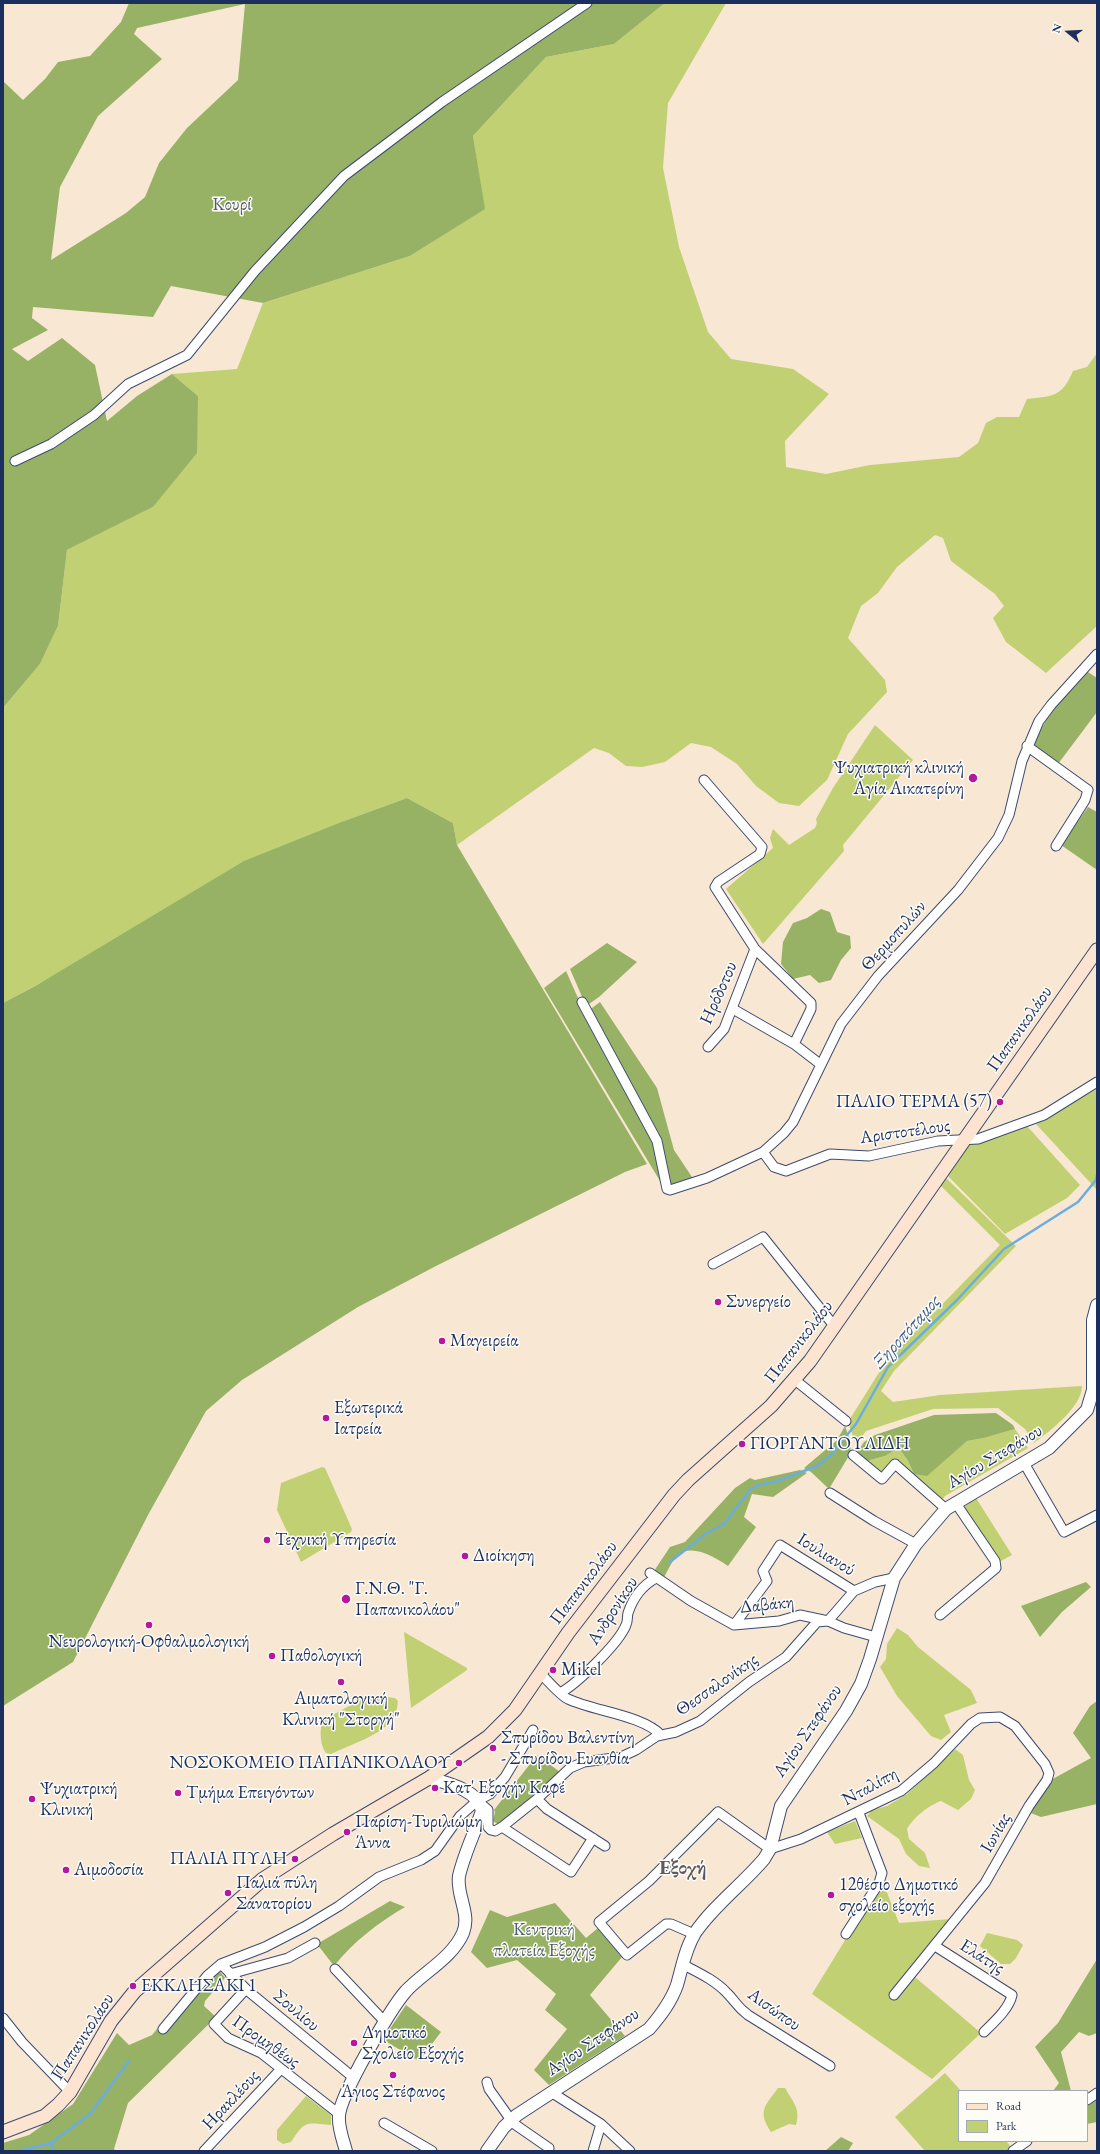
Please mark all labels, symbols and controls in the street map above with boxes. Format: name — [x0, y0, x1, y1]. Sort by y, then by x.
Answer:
north arrow — [1048, 12, 1088, 52]
text: N — [1049, 22, 1065, 35]
park label: Κουρί — [212, 194, 252, 216]
place label: Ψυχιατρική κλινική Αγία Αικατερίνη — [833, 757, 964, 800]
marker: Ψυχιατρική κλινική Αγία Αικατερίνη — [967, 772, 979, 784]
street label: Θερμοπυλών — [857, 896, 931, 976]
street label: Ηρόδοτου — [696, 958, 742, 1028]
street label: Παπανικολάου — [983, 982, 1057, 1076]
place label: ΠΑΛΙΟ ΤΕΡΜΑ (57) — [836, 1091, 992, 1113]
marker: ΠΑΛΙΟ ΤΕΡΜΑ (57) — [995, 1097, 1005, 1107]
street label: Αριστοτέλους — [859, 1115, 951, 1149]
water label: Ξηροπόταμος — [868, 1290, 946, 1374]
place label: Συνεργείο — [726, 1291, 791, 1313]
street label: Παπανικολάου — [760, 1296, 838, 1388]
marker: Συνεργείο — [713, 1297, 723, 1307]
place label: Μαγειρεία — [450, 1330, 518, 1352]
marker: Μαγειρεία — [437, 1336, 447, 1346]
place label: Εξωτερικά Ιατρεία — [334, 1397, 403, 1440]
marker: Εξωτερικά Ιατρεία — [321, 1413, 331, 1423]
street label: Αγίου Στεφάνου — [943, 1420, 1047, 1494]
place label: ΓΙΟΡΓΑΝΤΟΥΛΙΔΗ — [750, 1433, 910, 1455]
marker: ΓΙΟΡΓΑΝΤΟΥΛΙΔΗ — [737, 1439, 747, 1449]
place label: Τεχνική Υπηρεσία — [275, 1529, 396, 1551]
street label: Ιουλιανού — [793, 1529, 859, 1581]
marker: Τεχνική Υπηρεσία — [262, 1535, 272, 1545]
street label: Παπανικολάου — [545, 1537, 623, 1629]
place label: Διοίκηση — [473, 1545, 535, 1567]
marker: Διοίκηση — [460, 1551, 470, 1561]
street label: Ανδρονίκου — [583, 1573, 643, 1649]
place label: Γ.Ν.Θ. "Γ. Παπανικολάου" — [355, 1578, 460, 1620]
street label: Δαβάκη — [739, 1591, 795, 1619]
marker: Γ.Ν.Θ. "Γ. Παπανικολάου" — [340, 1593, 352, 1605]
marker: Νευρολογική-Οφθαλμολογική — [144, 1620, 154, 1630]
place label: Νευρολογική-Οφθαλμολογική — [48, 1631, 250, 1653]
place label: Παθολογική — [280, 1645, 362, 1667]
street label: Θεσσαλονίκης — [672, 1649, 762, 1721]
marker: Παθολογική — [267, 1651, 277, 1661]
place label: Mikel — [561, 1659, 601, 1681]
marker: Mikel — [548, 1665, 558, 1675]
marker: Αιματολογική Κλινική "Στοργή" — [336, 1677, 346, 1687]
street label: Αγίου Στεφάνου — [769, 1680, 847, 1782]
place label: Αιματολογική Κλινική "Στοργή" — [282, 1688, 400, 1730]
place label: Σπυρίδου Βαλεντίνη - Σπυρίδου Ευανθία — [501, 1727, 635, 1770]
marker: Σπυρίδου Βαλεντίνη - Σπυρίδου Ευανθία — [488, 1743, 498, 1753]
place label: ΝΟΣΟΚΟΜΕΙΟ ΠΑΠΑΝΙΚΟΛΑΟΥ — [170, 1752, 451, 1774]
marker: ΝΟΣΟΚΟΜΕΙΟ ΠΑΠΑΝΙΚΟΛΑΟΥ — [454, 1758, 464, 1768]
street label: Νταλίπη — [838, 1763, 902, 1811]
place label: Κατ' Εξοχήν Καφέ — [443, 1777, 565, 1799]
place label: Ψυχιατρική Κλινική — [40, 1778, 118, 1820]
place label: Τμήμα Επειγόντων — [186, 1782, 314, 1804]
marker: Κατ' Εξοχήν Καφέ — [430, 1783, 440, 1793]
marker: Τμήμα Επειγόντων — [173, 1788, 183, 1798]
marker: Ψυχιατρική Κλινική — [27, 1794, 37, 1804]
street label: Ιωνίας — [976, 1809, 1016, 1857]
place label: Παρίση-Τυριλιώμη Άννα — [355, 1811, 483, 1854]
marker: Παρίση-Τυριλιώμη Άννα — [342, 1827, 352, 1837]
place label: ΠΑΛΙΑ ΠΥΛΗ — [170, 1848, 287, 1870]
marker: ΠΑΛΙΑ ΠΥΛΗ — [290, 1854, 300, 1864]
district label: Εξοχή — [659, 1857, 707, 1881]
place label: Αιμοδοσία — [74, 1859, 143, 1881]
marker: Αιμοδοσία — [61, 1865, 71, 1875]
place label: Παλιά πύλη Σανατορίου — [236, 1872, 317, 1914]
place label: 12θέσιο Δημοτικό σχολείο εξοχής — [839, 1874, 958, 1916]
marker: Παλιά πύλη Σανατορίου — [223, 1888, 233, 1898]
marker: 12θέσιο Δημοτικό σχολείο εξοχής — [826, 1890, 836, 1900]
park label: Κεντρική πλατεία Εξοχής — [493, 1919, 595, 1962]
street label: Ελάτης — [956, 1935, 1008, 1979]
place label: ΕΚΚΛΗΣΑΚΙ 1 — [141, 1975, 257, 1997]
marker: ΕΚΚΛΗΣΑΚΙ 1 — [128, 1981, 138, 1991]
street label: Αισώπου — [743, 1984, 805, 2036]
street label: Σουλίου — [269, 1985, 323, 2037]
street label: Παπανικολάου — [47, 1989, 119, 2085]
street label: Αγίου Στεφάνου — [542, 2003, 644, 2081]
street label: Προμηθέως — [228, 2011, 304, 2073]
place label: Δημοτικό Σχολείο Εξοχής — [362, 2022, 464, 2064]
marker: Δημοτικό Σχολείο Εξοχής — [349, 2038, 359, 2048]
street label: Ηρακλέους — [198, 2065, 264, 2135]
marker: Άγιος Στέφανος — [388, 2070, 398, 2080]
place label: Άγιος Στέφανος — [341, 2081, 445, 2103]
legend — [958, 2090, 1088, 2142]
text: Road — [996, 2098, 1021, 2114]
text: Park — [996, 2118, 1016, 2134]

